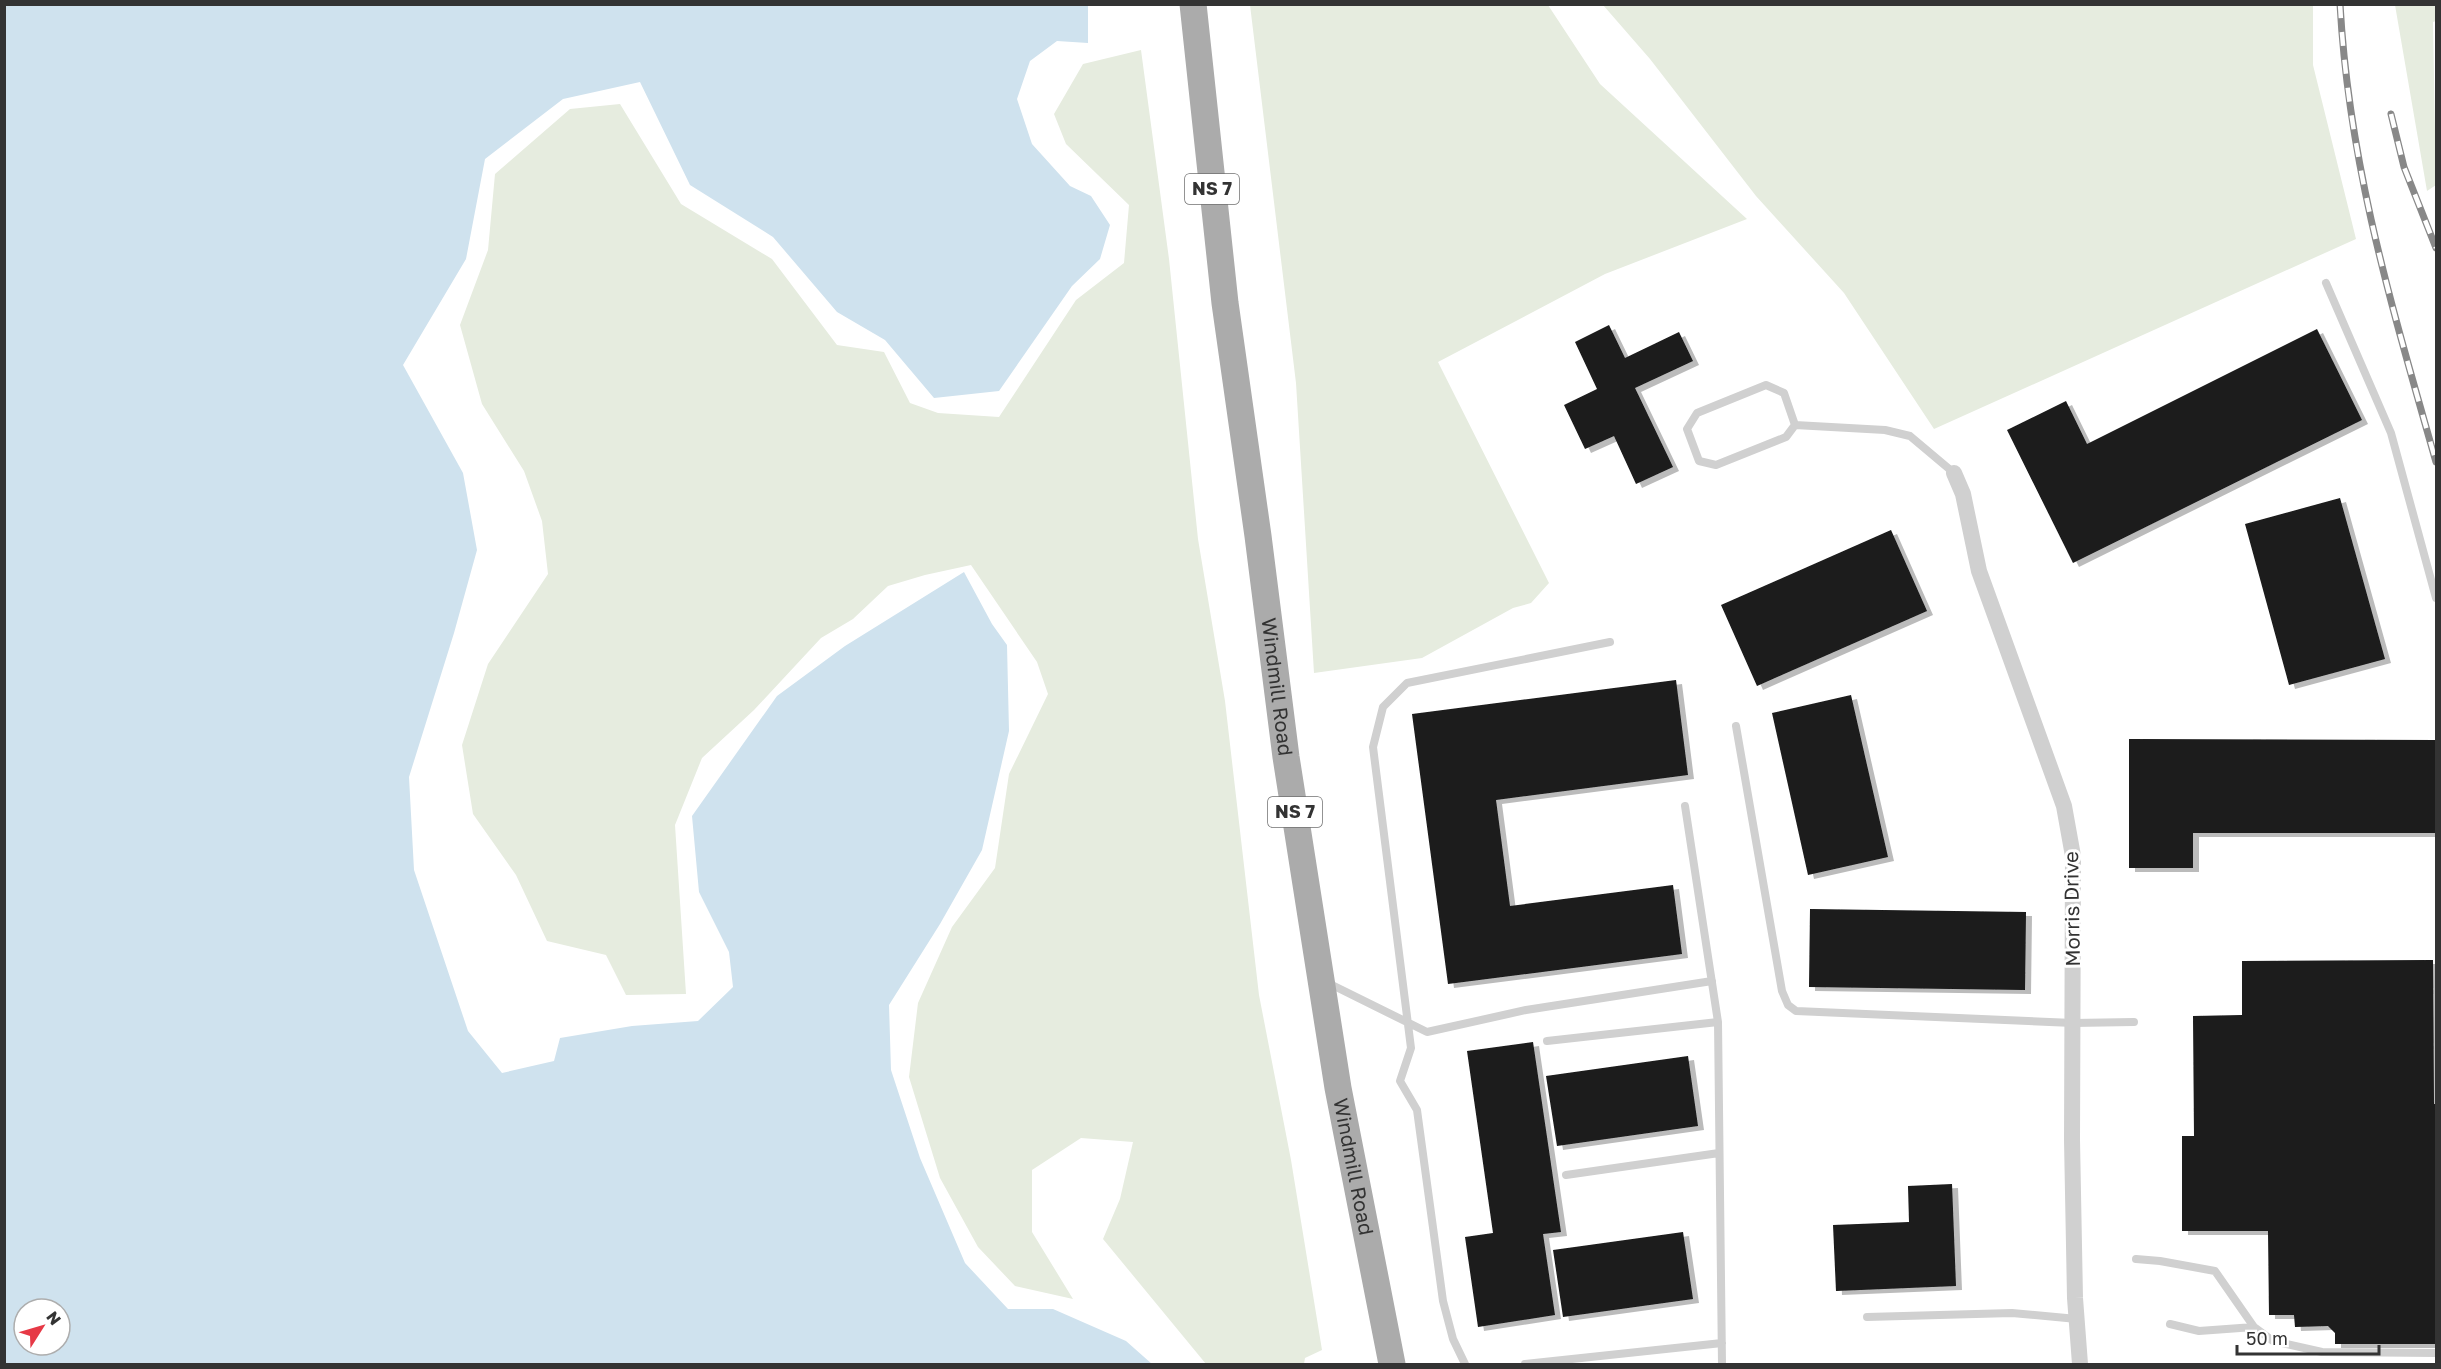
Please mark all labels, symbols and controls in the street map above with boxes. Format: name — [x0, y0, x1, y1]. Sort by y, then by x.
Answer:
road number: NS 7 — [1185, 174, 1239, 204]
street label: Windmill Road — [1257, 616, 1299, 757]
road number: NS 7 — [1268, 797, 1322, 827]
street label: Morris Drive — [2058, 851, 2084, 967]
street label: Windmill Road — [1329, 1096, 1380, 1237]
north arrow — [12, 1297, 72, 1357]
text: N — [42, 1307, 66, 1329]
scale bar — [2237, 1318, 2380, 1356]
text: 50 m — [2246, 1327, 2288, 1349]

